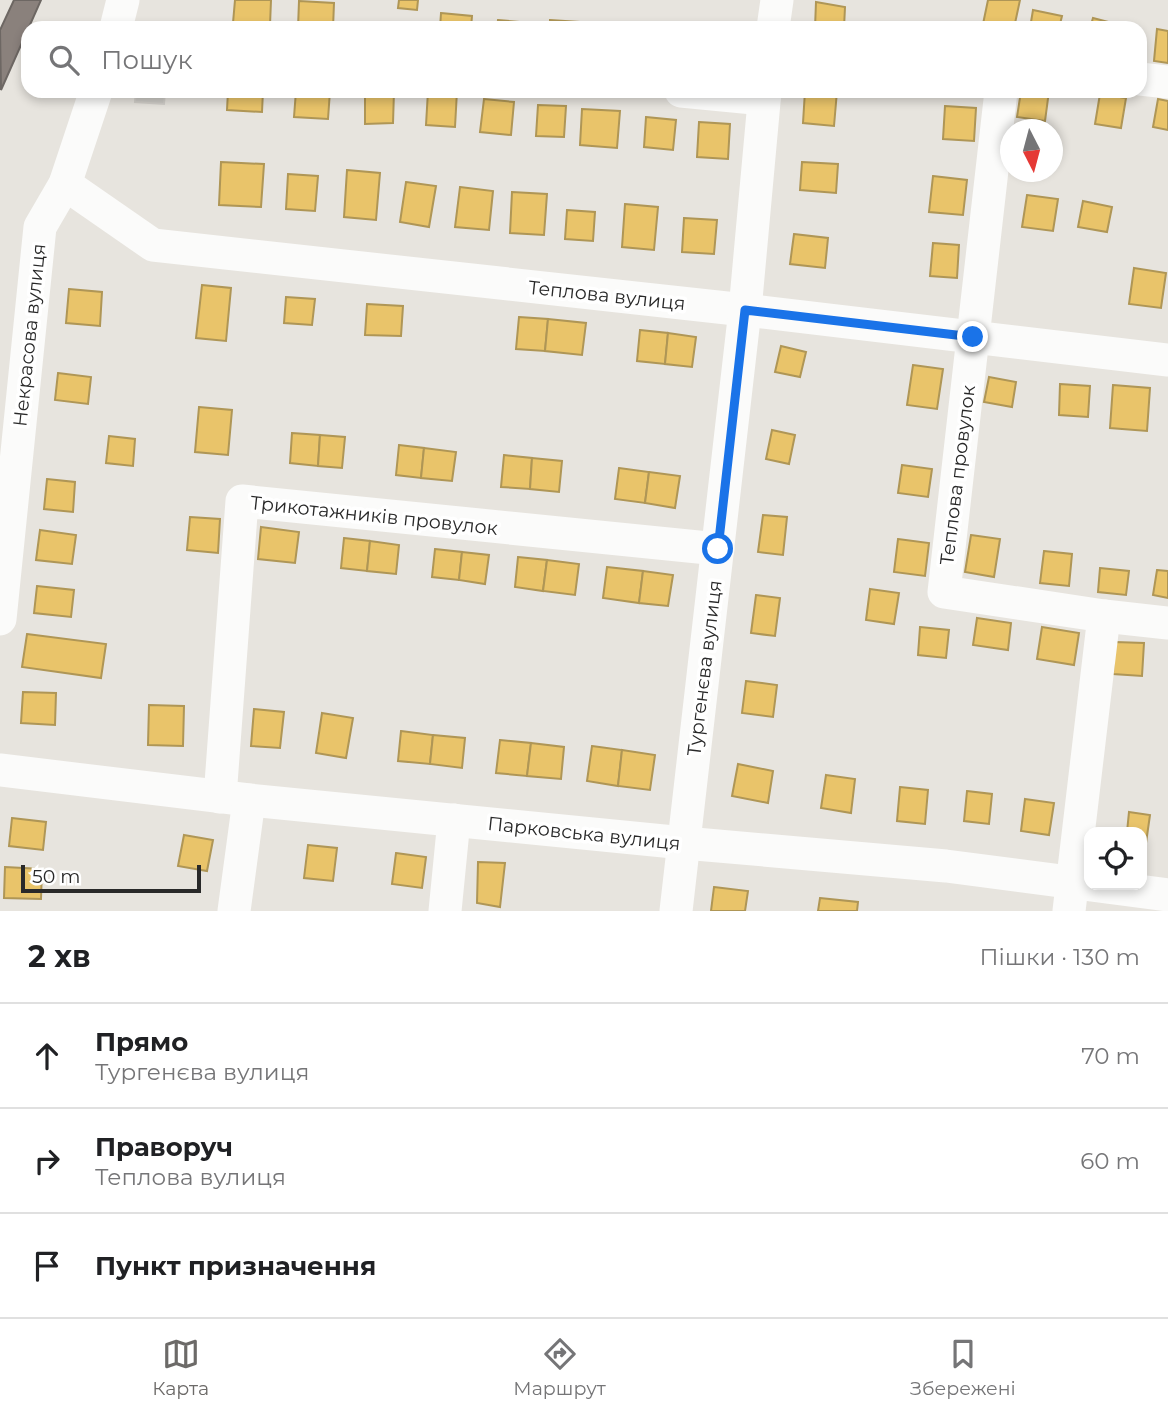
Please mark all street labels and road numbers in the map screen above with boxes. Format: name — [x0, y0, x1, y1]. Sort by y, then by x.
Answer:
street label: Некрасова вулиця — [8, 242, 51, 428]
street label: Теплова вулиця — [527, 276, 687, 315]
street label: Теплова провулок — [935, 384, 980, 566]
street label: Трикотажників провулок — [249, 491, 499, 540]
street label: Тургенєва вулиця — [682, 579, 727, 757]
street label: Парковська вулиця — [486, 812, 681, 855]

